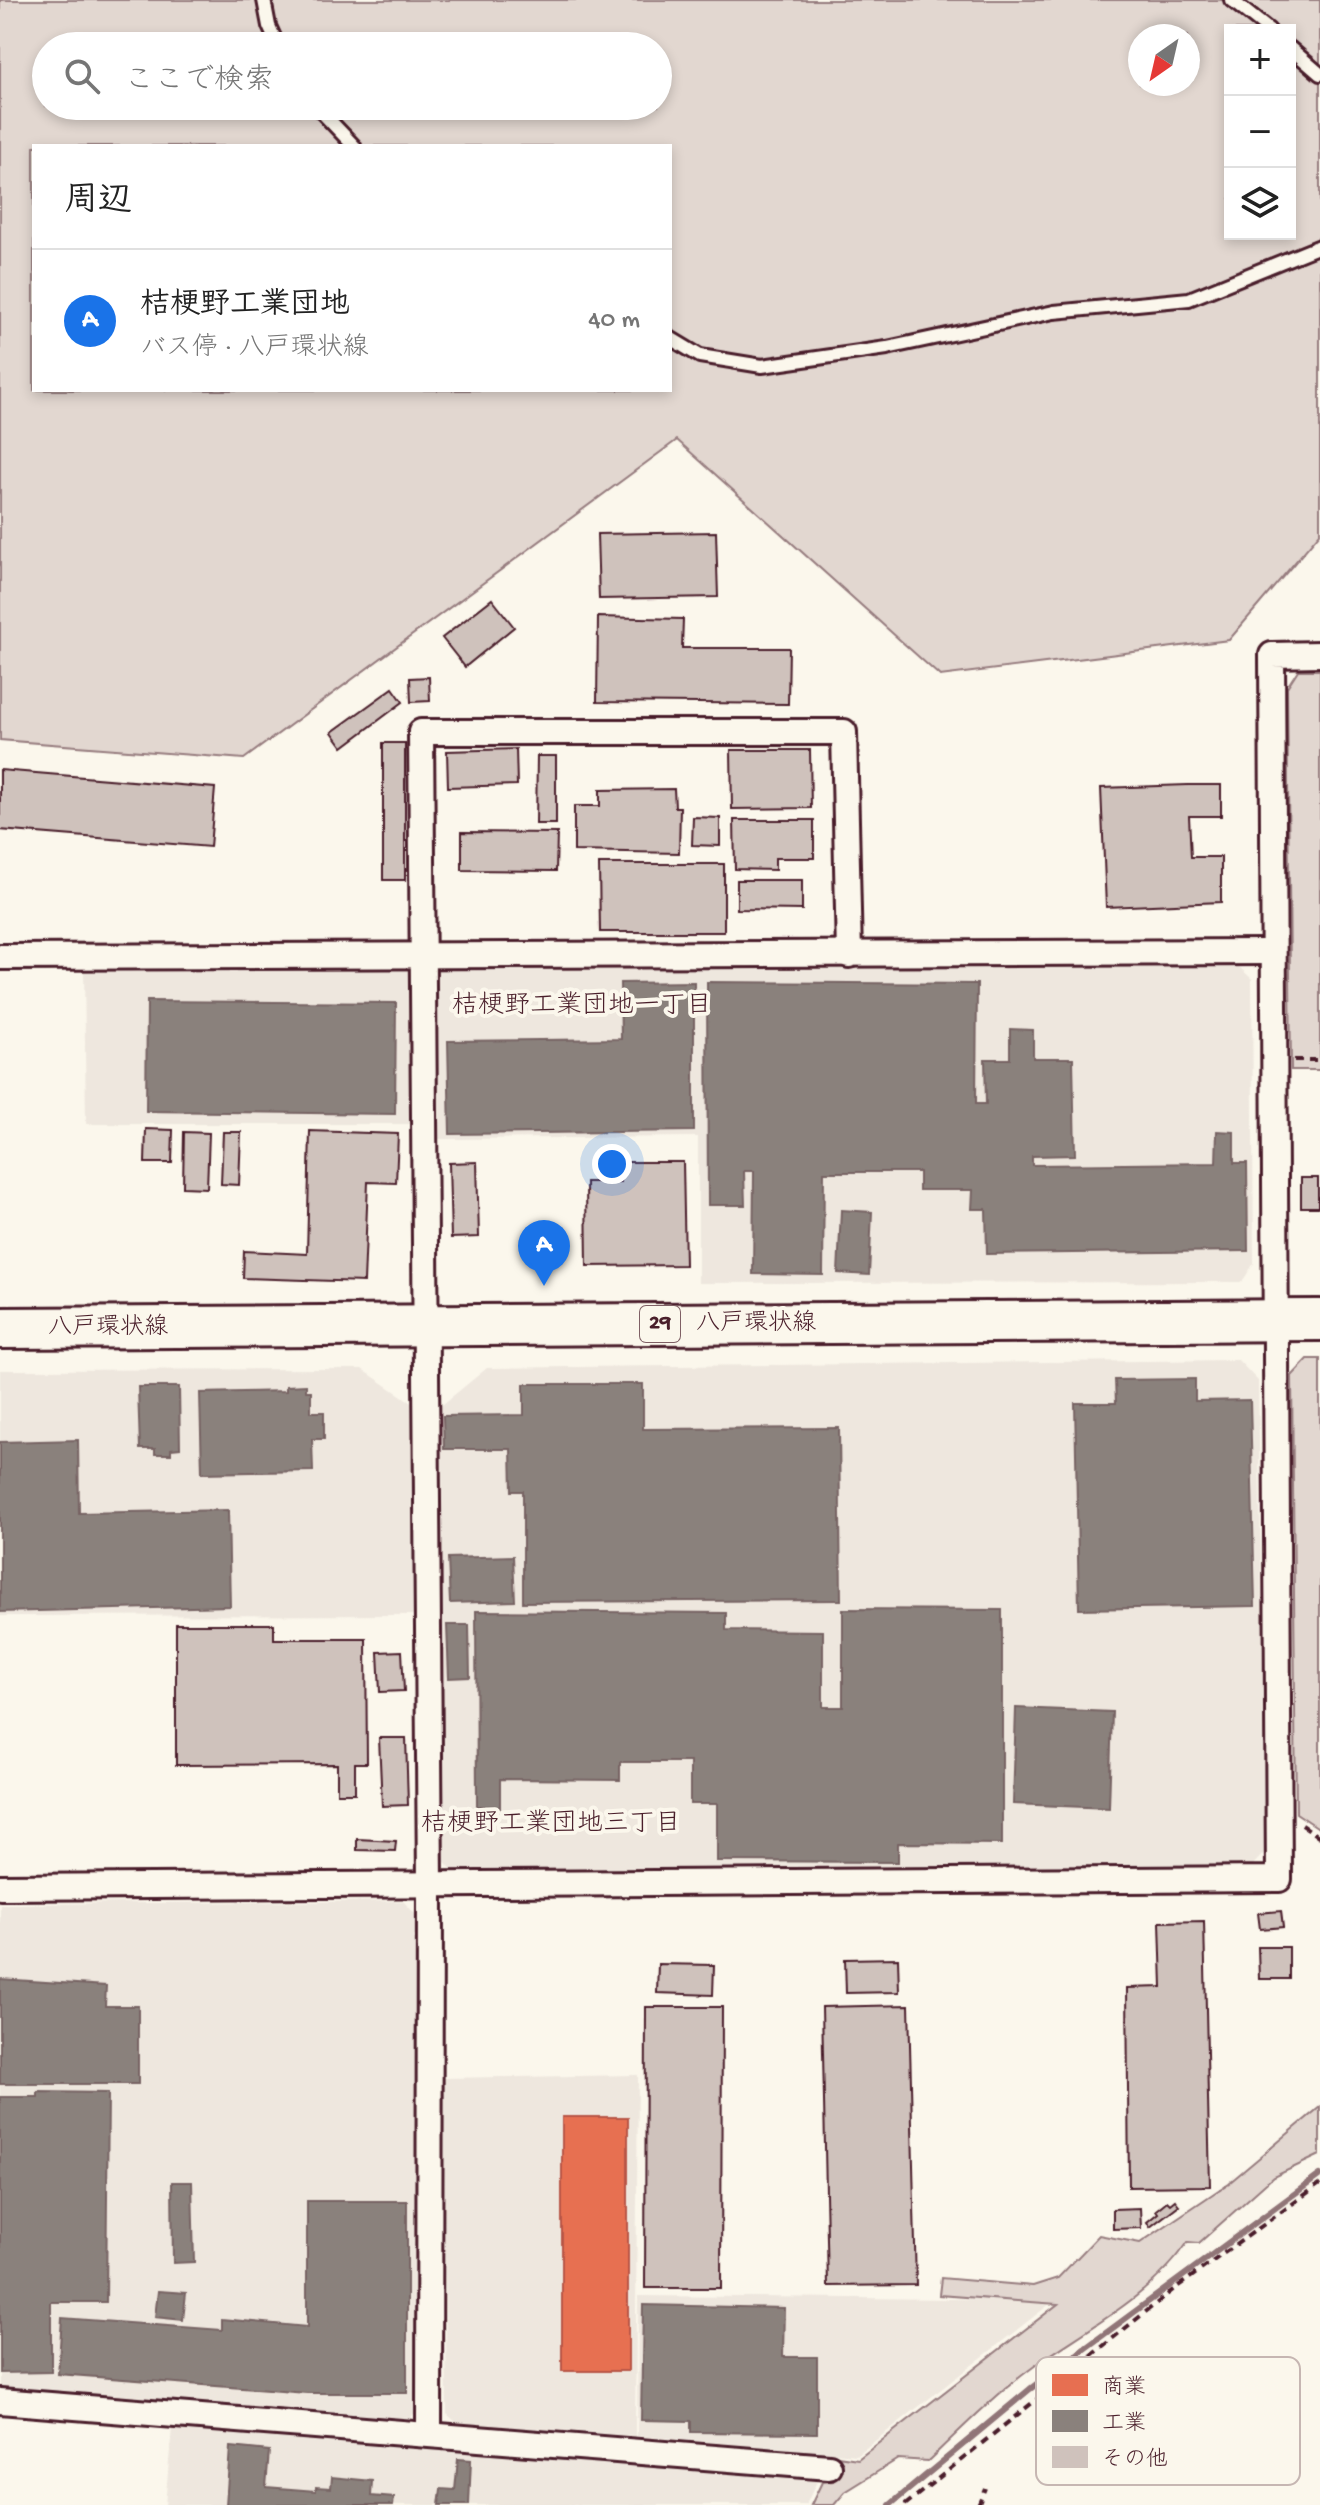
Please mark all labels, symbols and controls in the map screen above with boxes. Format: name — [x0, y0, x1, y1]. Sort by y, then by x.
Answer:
north arrow — [1128, 24, 1200, 96]
map controls — [1224, 24, 1296, 240]
button: + — [1224, 24, 1296, 96]
search box — [32, 32, 672, 120]
icon: search — [60, 54, 104, 98]
text: ここで検索 — [124, 65, 274, 100]
button: − — [1224, 96, 1296, 168]
button: layers — [1224, 168, 1296, 240]
text: 周辺 — [64, 183, 132, 223]
text: 桔梗野工業団地 — [140, 289, 350, 324]
text: A — [82, 306, 98, 337]
text: 40 m — [588, 306, 640, 337]
text: バス停 · 八戸環状線 — [140, 334, 368, 365]
district label: 桔梗野工業団地一丁目 — [452, 991, 712, 1023]
your location — [592, 1144, 632, 1184]
pin: A — [518, 1220, 570, 1286]
road number: 29 — [640, 1306, 680, 1342]
street label: 八戸環状線 — [696, 1309, 816, 1339]
street label: 八戸環状線 — [48, 1313, 168, 1343]
district label: 桔梗野工業団地三丁目 — [421, 1809, 681, 1841]
legend — [1036, 2357, 1300, 2485]
text: 商業 — [1102, 2375, 1146, 2402]
text: 工業 — [1102, 2411, 1146, 2438]
text: その他 — [1102, 2447, 1168, 2474]

